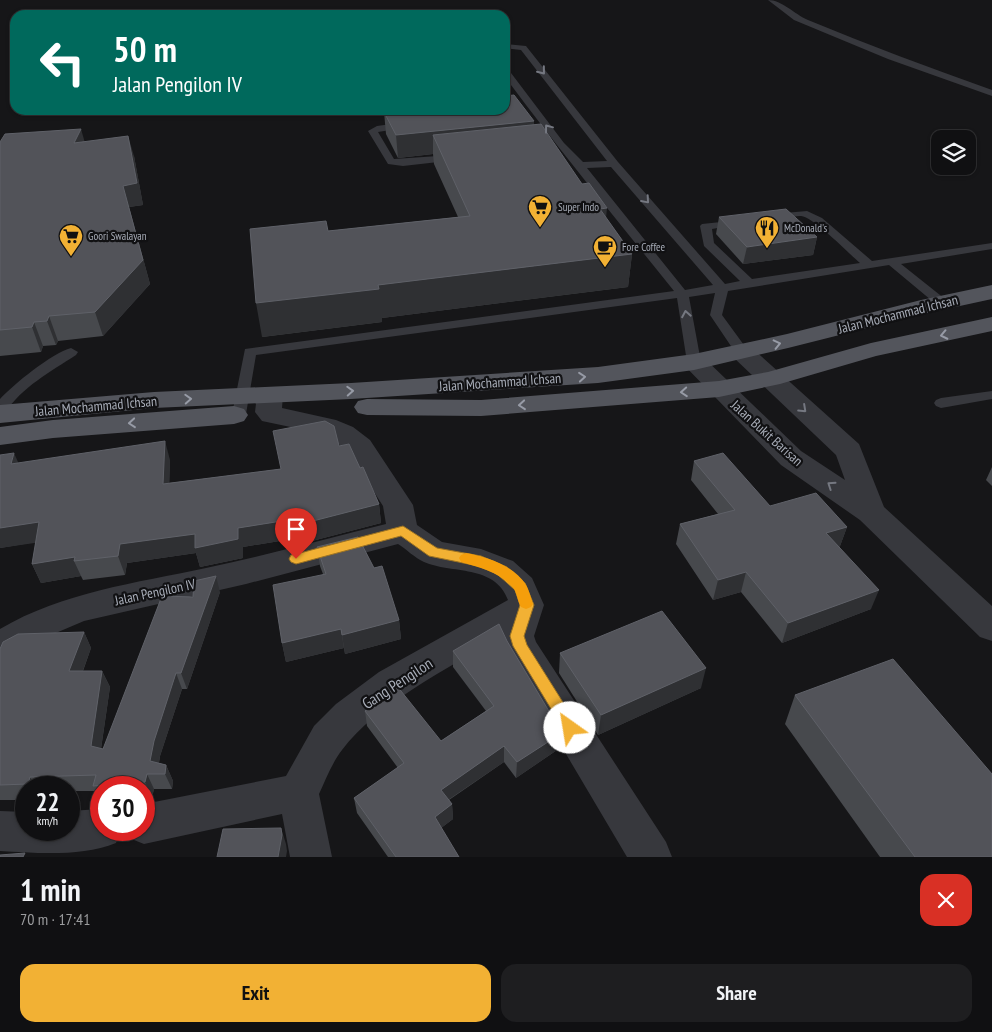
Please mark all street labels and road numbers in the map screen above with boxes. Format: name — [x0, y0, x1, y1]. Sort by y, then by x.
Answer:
street label: Jalan Mochammad Ichsan — [835, 290, 960, 338]
street label: Jalan Mochammad Ichsan — [437, 369, 562, 395]
street label: Jalan Mochammad Ichsan — [33, 392, 158, 420]
street label: Jalan Bukit Barisan — [727, 395, 807, 470]
street label: Jalan Pengilon IV — [112, 575, 197, 610]
street label: Gang Pengilon — [358, 653, 436, 713]

